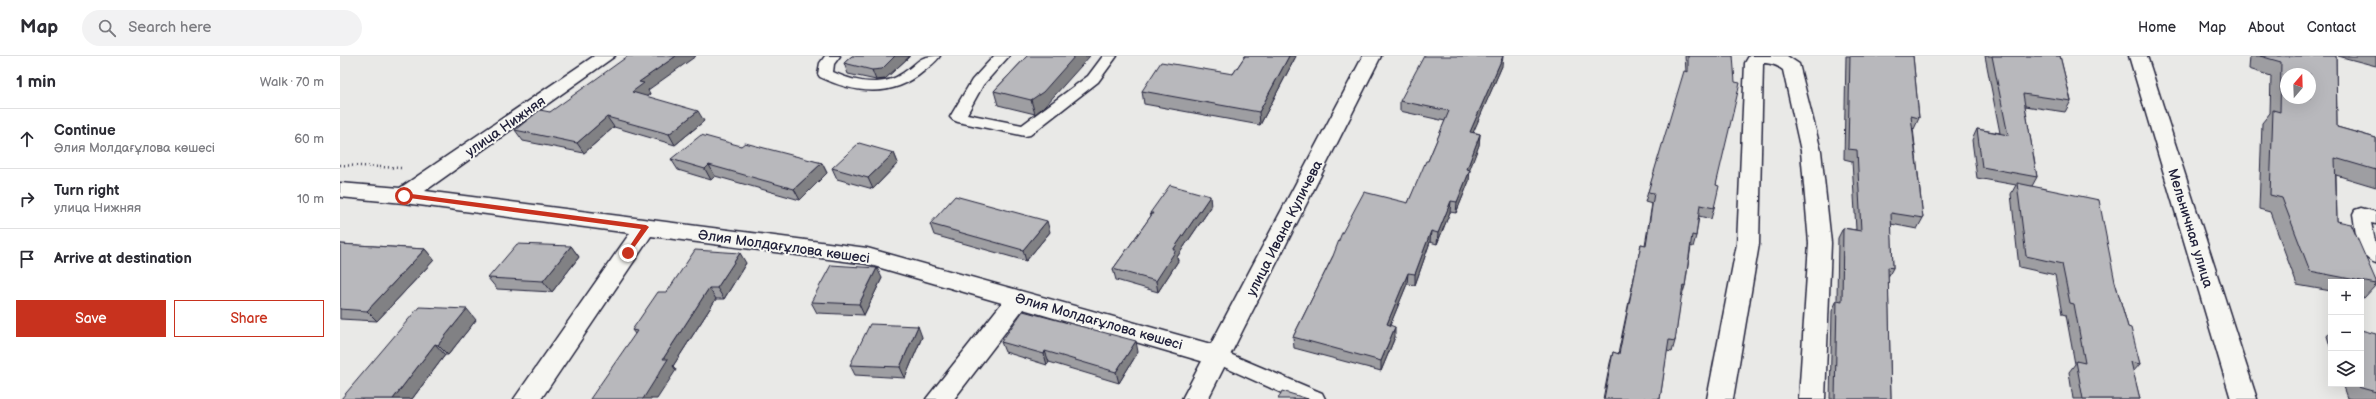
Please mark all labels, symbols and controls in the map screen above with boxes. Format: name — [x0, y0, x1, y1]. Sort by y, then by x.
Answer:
search box — [82, 10, 362, 46]
text: Map — [20, 16, 58, 39]
icon: search — [96, 17, 118, 39]
text: Search here — [128, 18, 211, 37]
text: Home — [2138, 19, 2176, 36]
text: Map — [2198, 19, 2226, 36]
text: About — [2248, 19, 2285, 36]
text: Contact — [2307, 19, 2356, 36]
north arrow — [2280, 68, 2316, 104]
text: 1 min — [16, 72, 56, 92]
text: Walk · 70 m — [260, 74, 324, 90]
street label: улица Нижняя — [462, 92, 549, 160]
text: Continue — [54, 121, 116, 140]
icon: ahead — [16, 128, 38, 150]
text: 60 m — [294, 131, 324, 147]
text: Әлия Молдағұлова көшесі — [54, 140, 215, 156]
street label: улица Ивана Куличева — [1243, 157, 1326, 299]
street label: Мельничная улица — [2164, 166, 2217, 291]
text: Turn right — [54, 181, 119, 200]
route start — [395, 187, 413, 205]
icon: right — [16, 188, 38, 210]
text: 10 m — [297, 191, 324, 207]
text: улица Нижняя — [54, 200, 141, 216]
street label: Әлия Молдағұлова көшесі — [697, 226, 871, 267]
route end — [619, 244, 637, 262]
icon: arrive — [16, 248, 38, 270]
text: Arrive at destination — [54, 249, 192, 268]
map controls — [2328, 279, 2364, 387]
button: + — [2328, 279, 2364, 315]
street label: Әлия Молдағұлова көшесі — [1013, 289, 1185, 354]
button: Save — [16, 300, 166, 337]
button: Share — [174, 300, 324, 337]
button: − — [2328, 315, 2364, 351]
button: layers — [2328, 351, 2364, 387]

